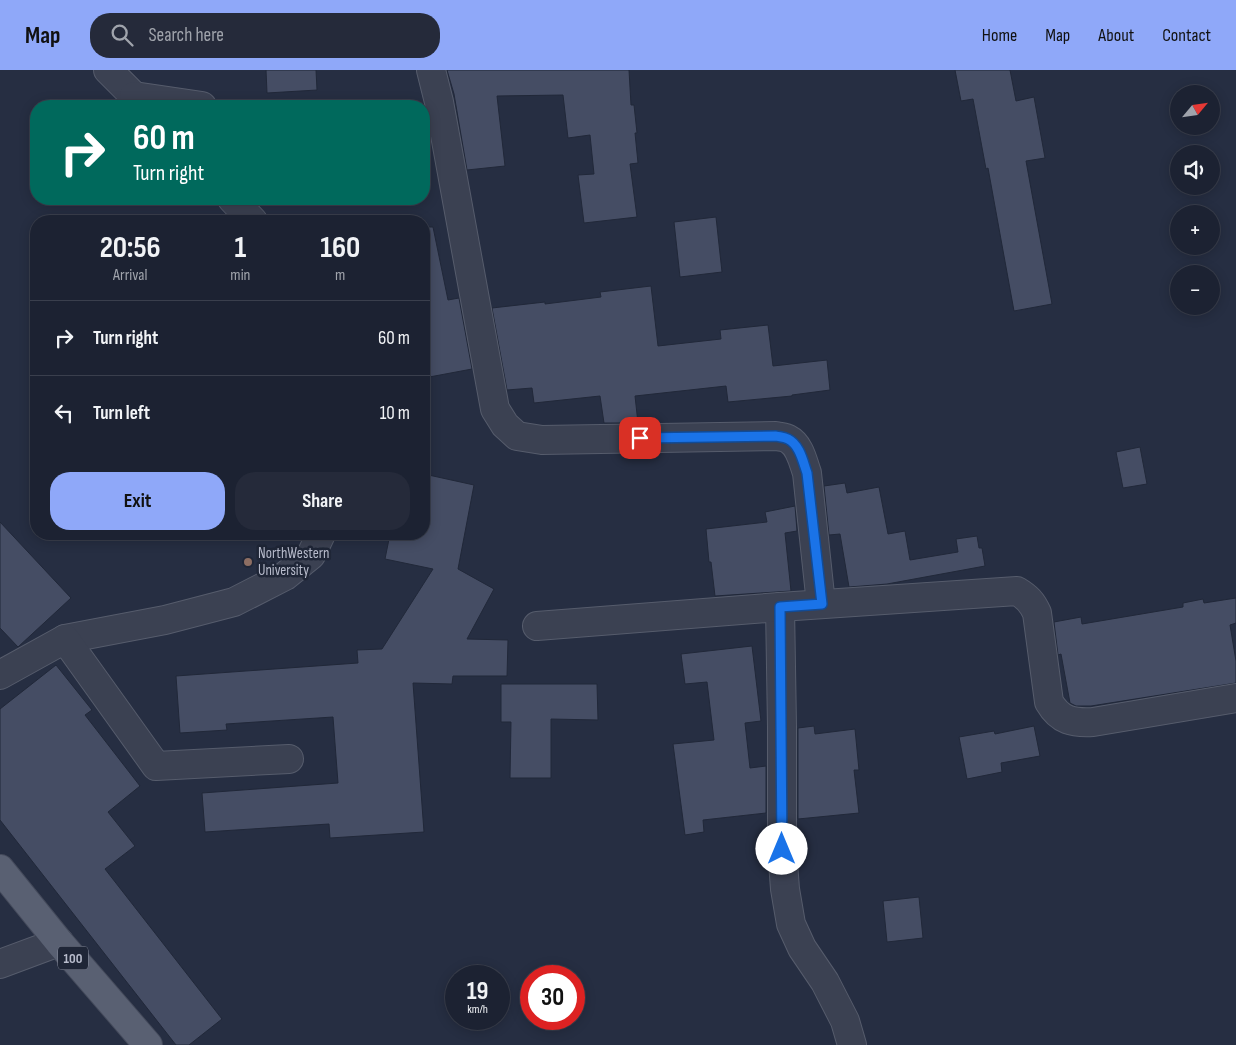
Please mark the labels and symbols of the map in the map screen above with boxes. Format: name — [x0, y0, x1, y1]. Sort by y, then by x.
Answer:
north arrow — [1170, 85, 1220, 135]
pin — [619, 417, 661, 459]
place label: NorthWestern University — [258, 544, 330, 580]
marker: NorthWestern University — [242, 556, 254, 568]
position arrow — [755, 822, 807, 874]
road number: 100 — [58, 946, 88, 970]
speed limit sign: 30 — [520, 965, 585, 1030]

